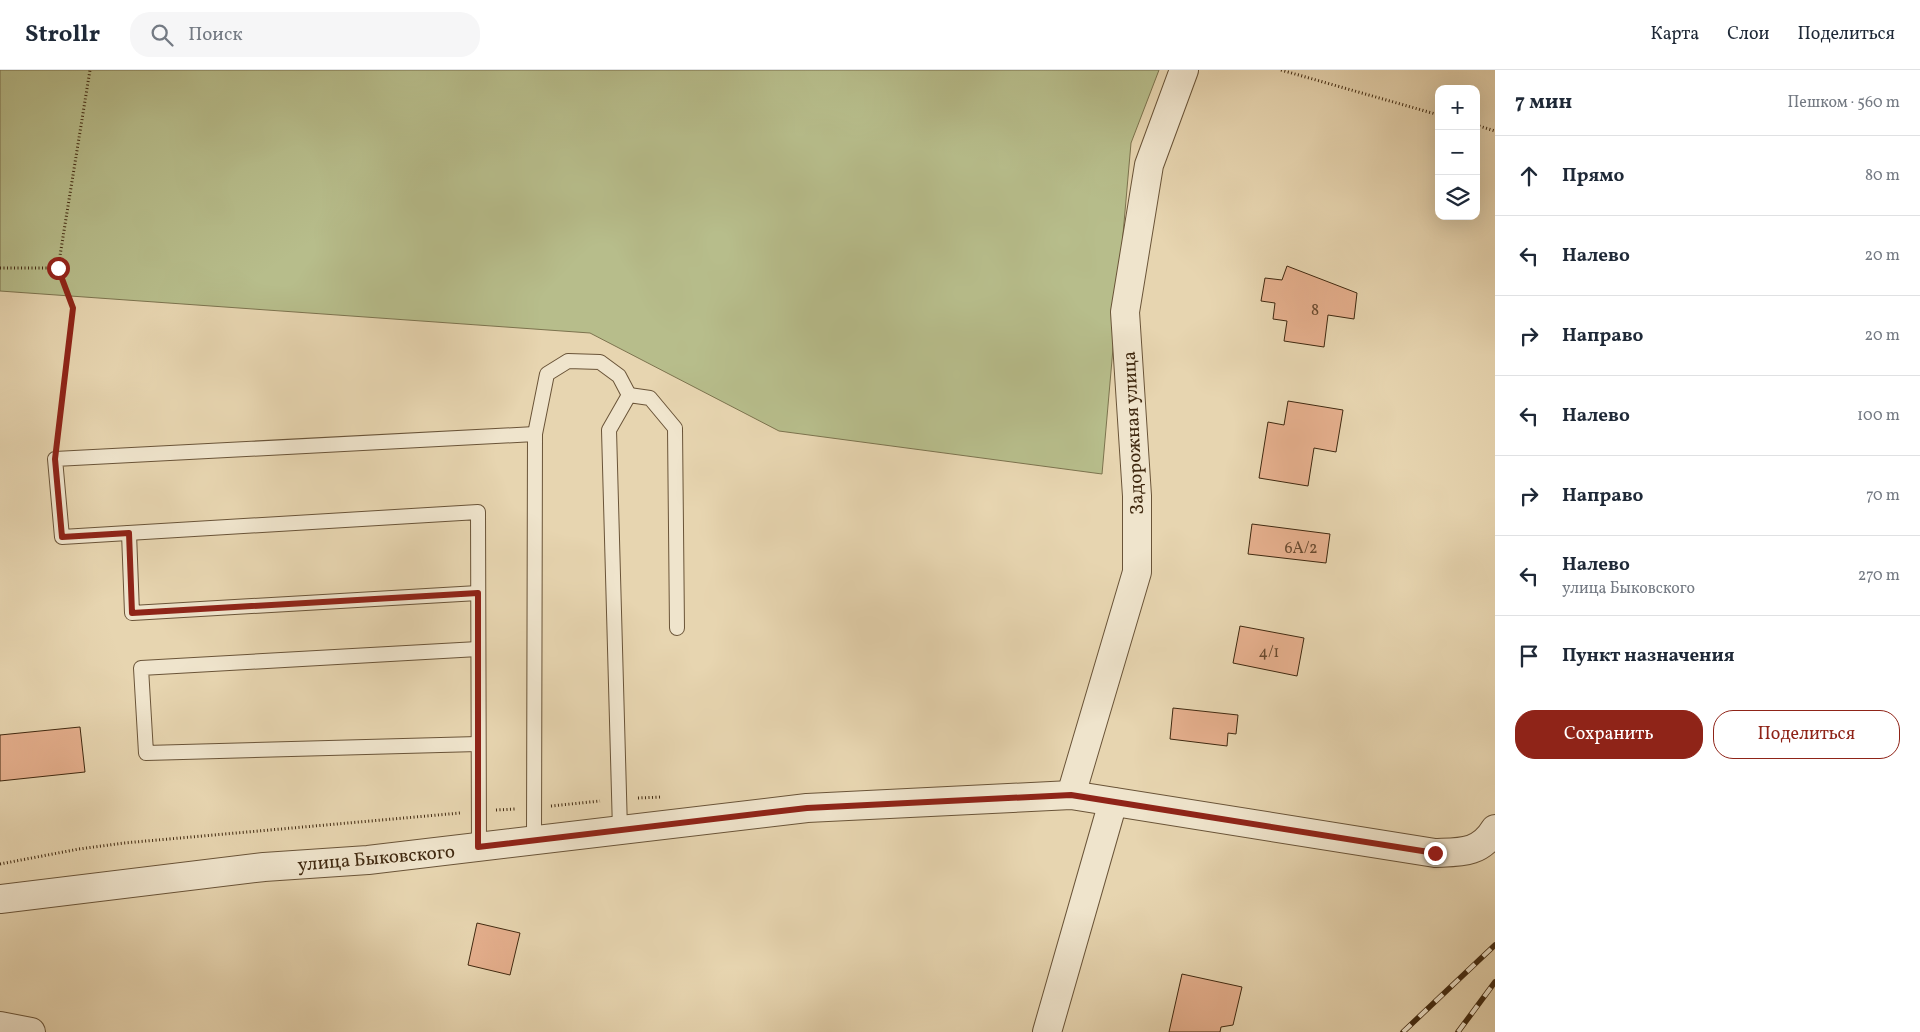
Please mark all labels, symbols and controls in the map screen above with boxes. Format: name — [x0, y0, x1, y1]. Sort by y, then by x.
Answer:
search box — [130, 12, 480, 57]
text: Strollr — [25, 18, 100, 52]
icon: search — [148, 21, 176, 49]
text: Поиск — [188, 22, 243, 48]
text: Карта — [1651, 22, 1699, 47]
text: Слои — [1727, 22, 1769, 47]
text: Поделиться — [1797, 22, 1895, 47]
map controls — [1435, 85, 1480, 220]
button: + — [1435, 85, 1480, 130]
text: 7 мин — [1515, 88, 1572, 117]
text: Пешком · 560 m — [1787, 92, 1900, 114]
button: − — [1435, 130, 1480, 175]
icon: ahead — [1515, 162, 1543, 190]
text: Прямо — [1562, 163, 1624, 189]
text: 80 m — [1865, 165, 1900, 187]
button: layers — [1435, 175, 1480, 220]
icon: left — [1515, 242, 1543, 270]
text: Налево — [1562, 243, 1630, 269]
text: 20 m — [1865, 245, 1900, 267]
route start — [47, 257, 70, 280]
house number: 8 — [1311, 300, 1319, 322]
icon: right — [1515, 322, 1543, 350]
text: Направо — [1562, 323, 1644, 349]
text: 20 m — [1865, 325, 1900, 347]
street label: Задорожная улица — [1117, 350, 1151, 515]
icon: left — [1515, 402, 1543, 430]
text: Налево — [1562, 403, 1630, 429]
text: 100 m — [1857, 405, 1900, 427]
icon: right — [1515, 482, 1543, 510]
text: Направо — [1562, 483, 1644, 509]
text: 70 m — [1866, 485, 1900, 507]
house number: 6А/2 — [1285, 538, 1318, 560]
text: Налево — [1562, 552, 1630, 578]
icon: left — [1515, 562, 1543, 590]
text: 270 m — [1858, 565, 1900, 587]
text: улица Быковского — [1562, 578, 1695, 600]
house number: 4/1 — [1258, 642, 1280, 664]
icon: arrive — [1515, 642, 1543, 670]
text: Пункт назначения — [1562, 643, 1735, 669]
button: Сохранить — [1515, 710, 1703, 759]
button: Поделиться — [1713, 710, 1900, 759]
street label: улица Быковского — [296, 839, 456, 879]
route end — [1424, 842, 1447, 865]

